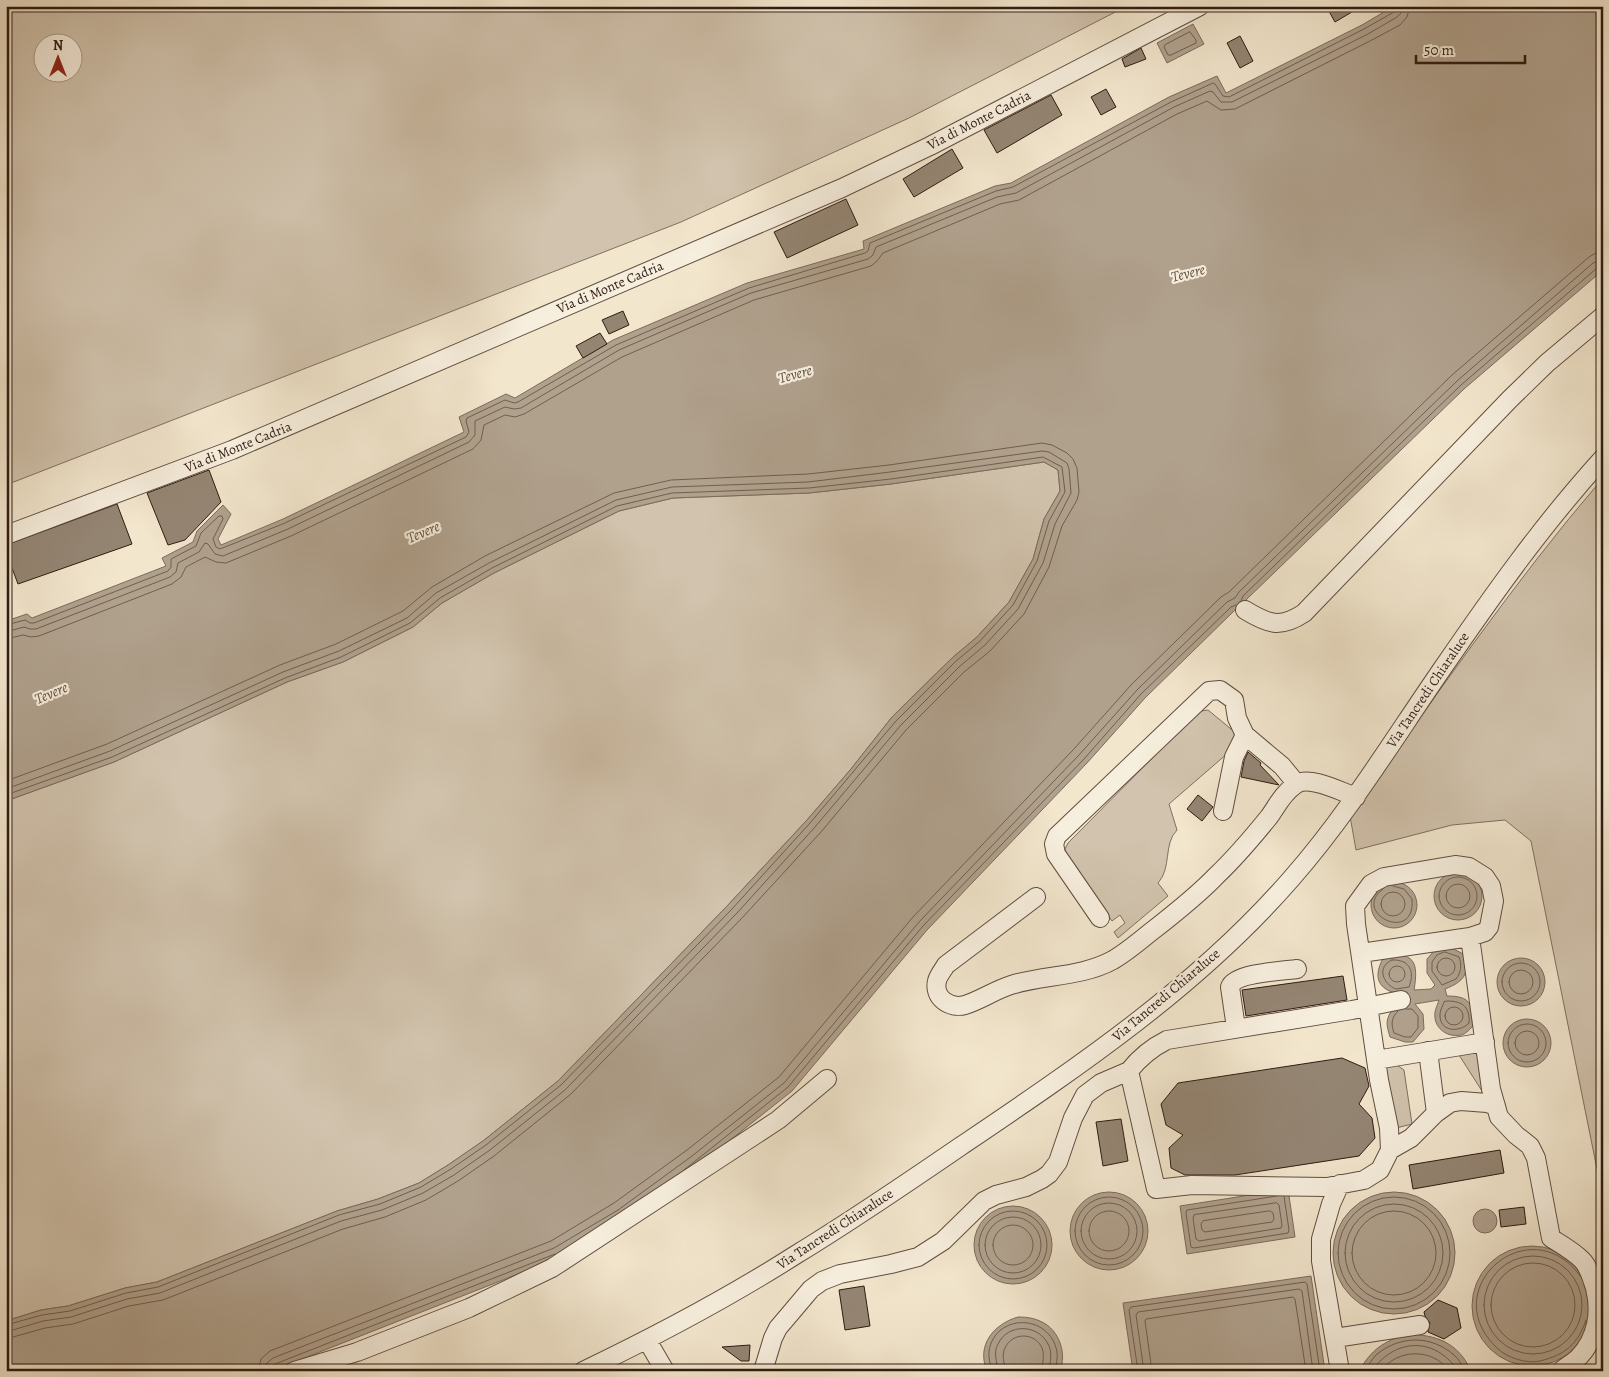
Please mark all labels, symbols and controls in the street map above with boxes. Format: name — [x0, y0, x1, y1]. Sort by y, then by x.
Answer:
north arrow — [32, 32, 82, 82]
scale bar — [1416, 32, 1525, 64]
text: N — [53, 36, 63, 55]
text: 50 m — [1424, 40, 1454, 60]
street label: Via di Monte Cadria — [923, 85, 1035, 155]
street label: Via di Monte Cadria — [553, 256, 667, 318]
water label: Tevere — [1169, 259, 1208, 287]
water label: Tevere — [776, 360, 815, 388]
street label: Via di Monte Cadria — [181, 417, 295, 478]
water label: Tevere — [403, 516, 443, 548]
street label: Via Tancredi Chiaraluce — [1382, 629, 1474, 752]
water label: Tevere — [31, 677, 71, 709]
street label: Via Tancredi Chiaraluce — [1107, 944, 1224, 1046]
street label: Via Tancredi Chiaraluce — [772, 1184, 897, 1274]

